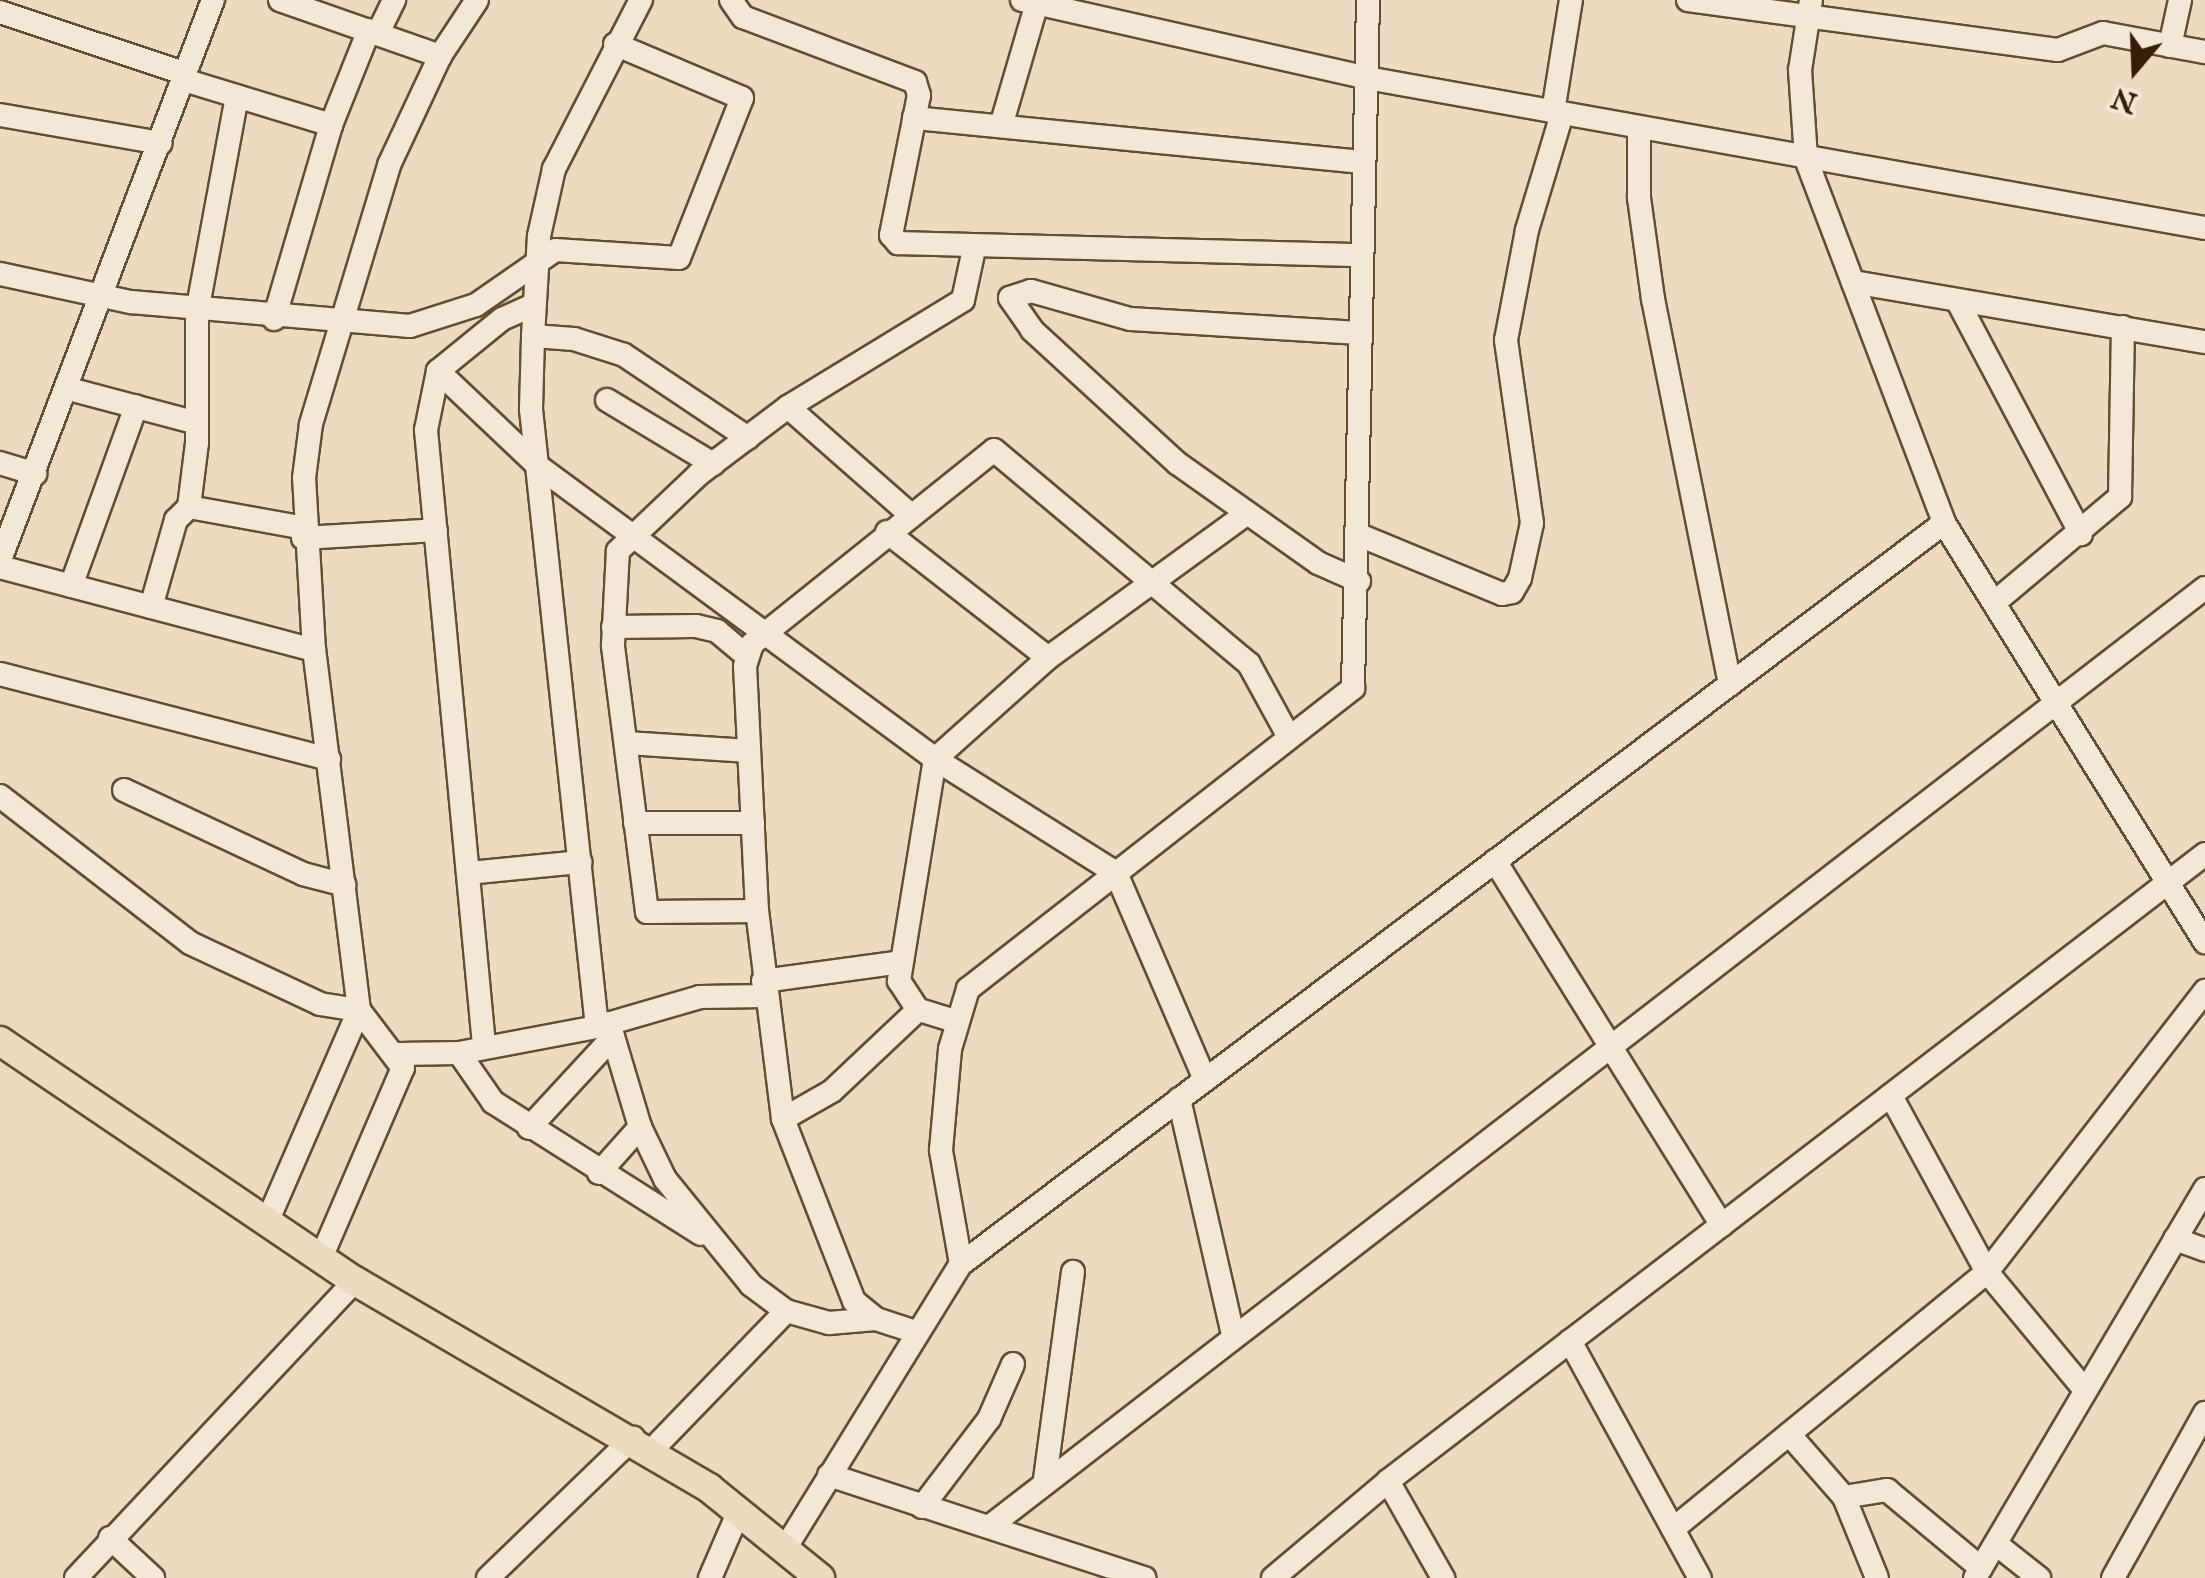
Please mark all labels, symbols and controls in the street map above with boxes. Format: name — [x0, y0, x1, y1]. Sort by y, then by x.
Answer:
north arrow — [2085, 20, 2185, 120]
text: N — [2108, 78, 2142, 119]

